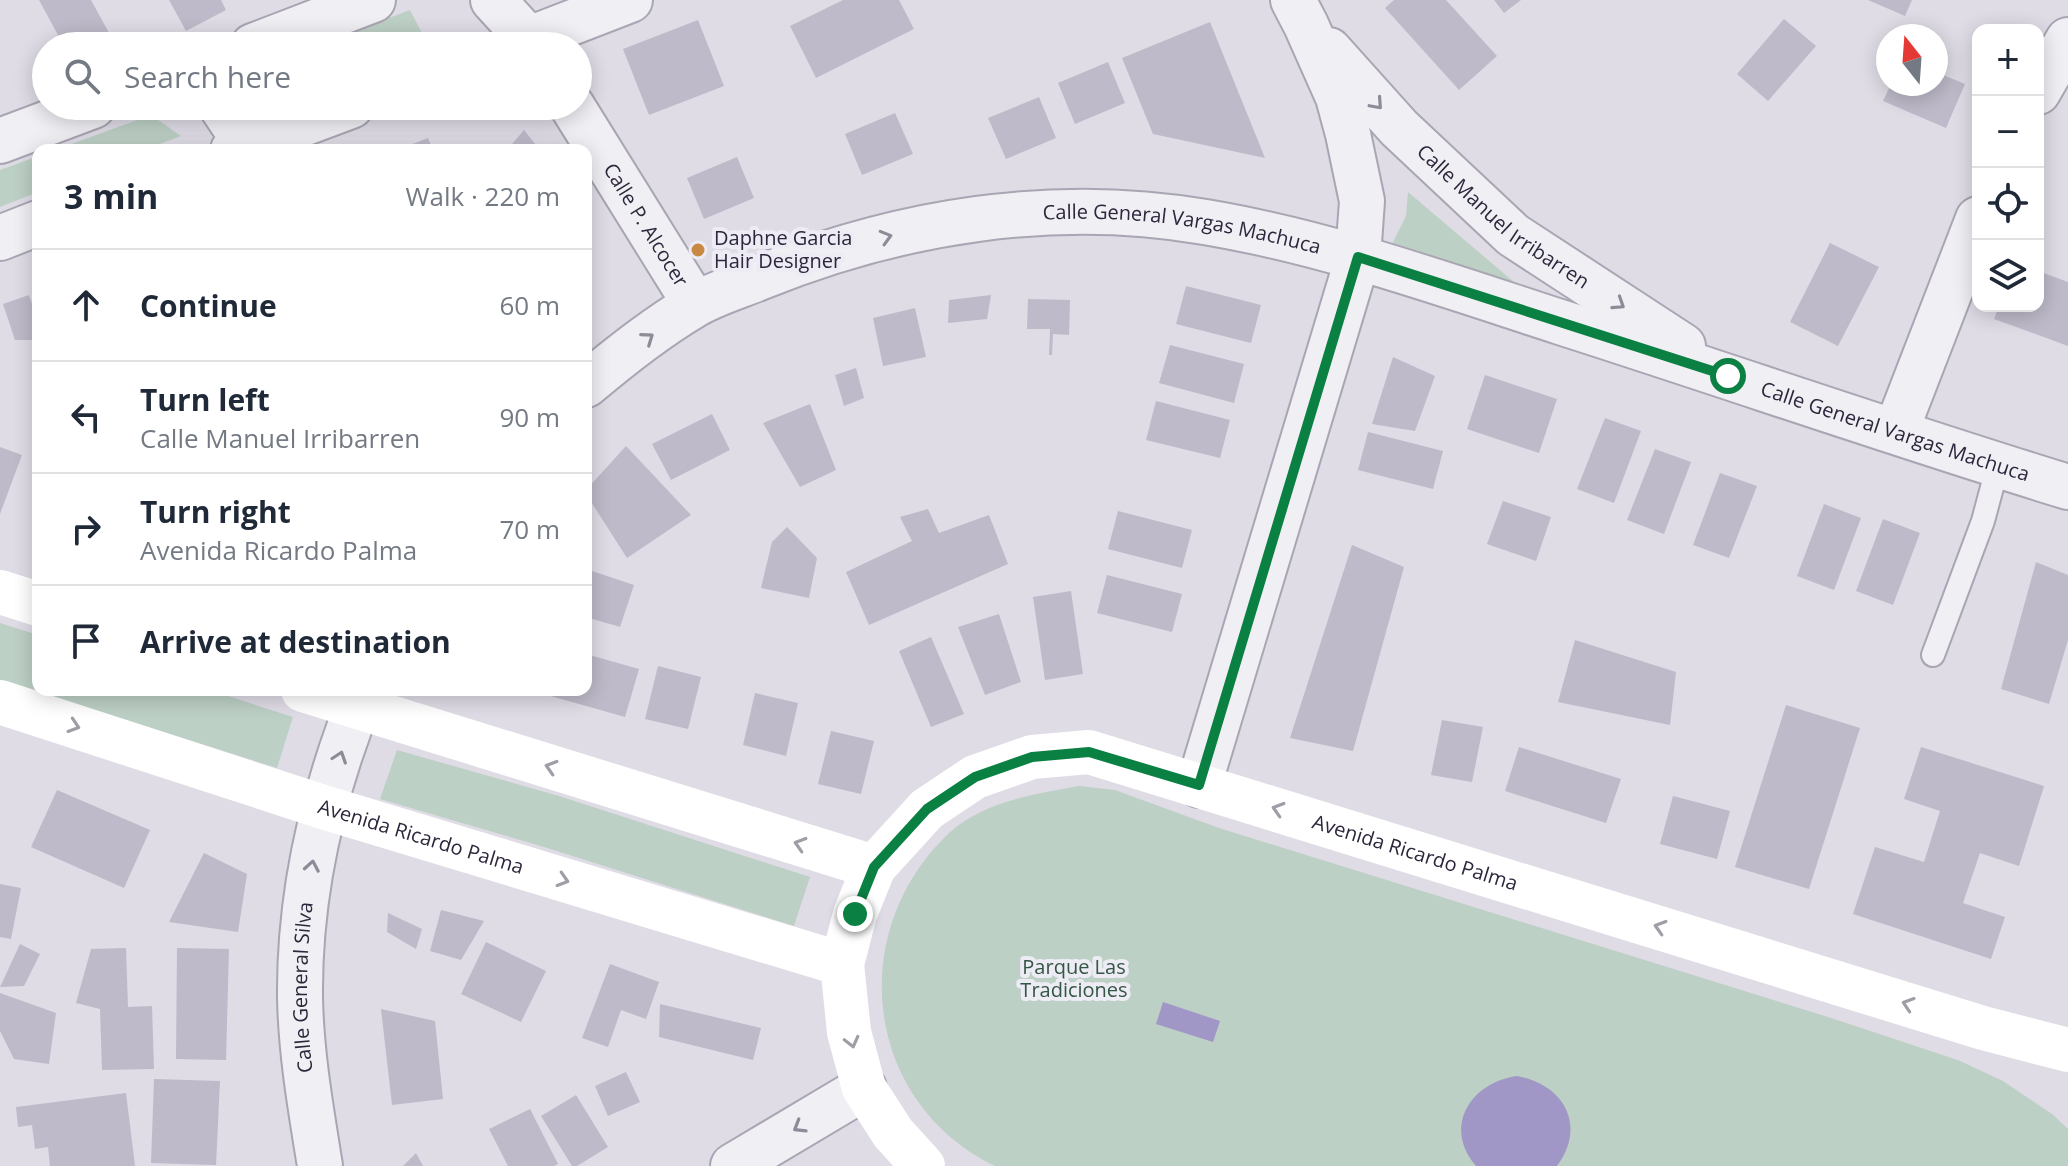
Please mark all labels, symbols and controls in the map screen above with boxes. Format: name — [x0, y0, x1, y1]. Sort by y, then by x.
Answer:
north arrow — [1876, 24, 1948, 96]
map controls — [1972, 24, 2044, 312]
button: + — [1972, 24, 2044, 96]
search box — [32, 32, 592, 120]
icon: search — [60, 54, 104, 98]
text: Search here — [124, 56, 291, 97]
one-way arrow — [1367, 94, 1382, 109]
button: − — [1972, 96, 2044, 168]
street label: Calle Manuel Irribarren — [1411, 138, 1595, 294]
street label: Calle P. Alcocer — [598, 158, 695, 292]
button: locate — [1972, 168, 2044, 240]
text: 3 min — [64, 173, 158, 219]
text: Walk · 220 m — [406, 178, 560, 214]
street label: Calle General Vargas Machuca — [1042, 198, 1324, 260]
place label: Daphne Garcia Hair Designer — [714, 224, 852, 274]
one-way arrow — [878, 230, 892, 246]
button: layers — [1972, 240, 2044, 312]
marker: Daphne Garcia Hair Designer — [689, 241, 707, 259]
icon: ahead — [64, 283, 108, 327]
text: Continue — [140, 285, 277, 326]
text: 60 m — [499, 287, 560, 323]
one-way arrow — [1611, 295, 1625, 310]
one-way arrow — [639, 333, 653, 348]
route start — [1710, 358, 1746, 394]
street label: Calle General Vargas Machuca — [1757, 375, 2033, 487]
text: Turn left — [140, 379, 270, 420]
icon: left — [64, 395, 108, 439]
text: 90 m — [499, 399, 560, 435]
text: Calle Manuel Irribarren — [140, 420, 420, 456]
text: Turn right — [140, 491, 291, 532]
icon: right — [64, 507, 108, 551]
text: 70 m — [499, 511, 560, 547]
text: Avenida Ricardo Palma — [140, 532, 417, 568]
icon: arrive — [64, 619, 108, 663]
text: Arrive at destination — [140, 621, 451, 662]
one-way arrow — [66, 717, 80, 733]
one-way arrow — [331, 751, 347, 765]
one-way arrow — [545, 761, 559, 777]
street label: Avenida Ricardo Palma — [315, 792, 527, 880]
one-way arrow — [1272, 802, 1285, 818]
street label: Avenida Ricardo Palma — [1309, 808, 1521, 897]
one-way arrow — [793, 837, 807, 853]
one-way arrow — [303, 859, 320, 873]
one-way arrow — [555, 871, 569, 887]
route end — [837, 896, 873, 932]
street label: Calle General Silva — [286, 900, 319, 1074]
one-way arrow — [1654, 920, 1668, 936]
park label: Parque Las Tradiciones — [1020, 953, 1128, 1003]
one-way arrow — [1902, 997, 1916, 1013]
one-way arrow — [842, 1034, 859, 1048]
one-way arrow — [793, 1117, 808, 1133]

